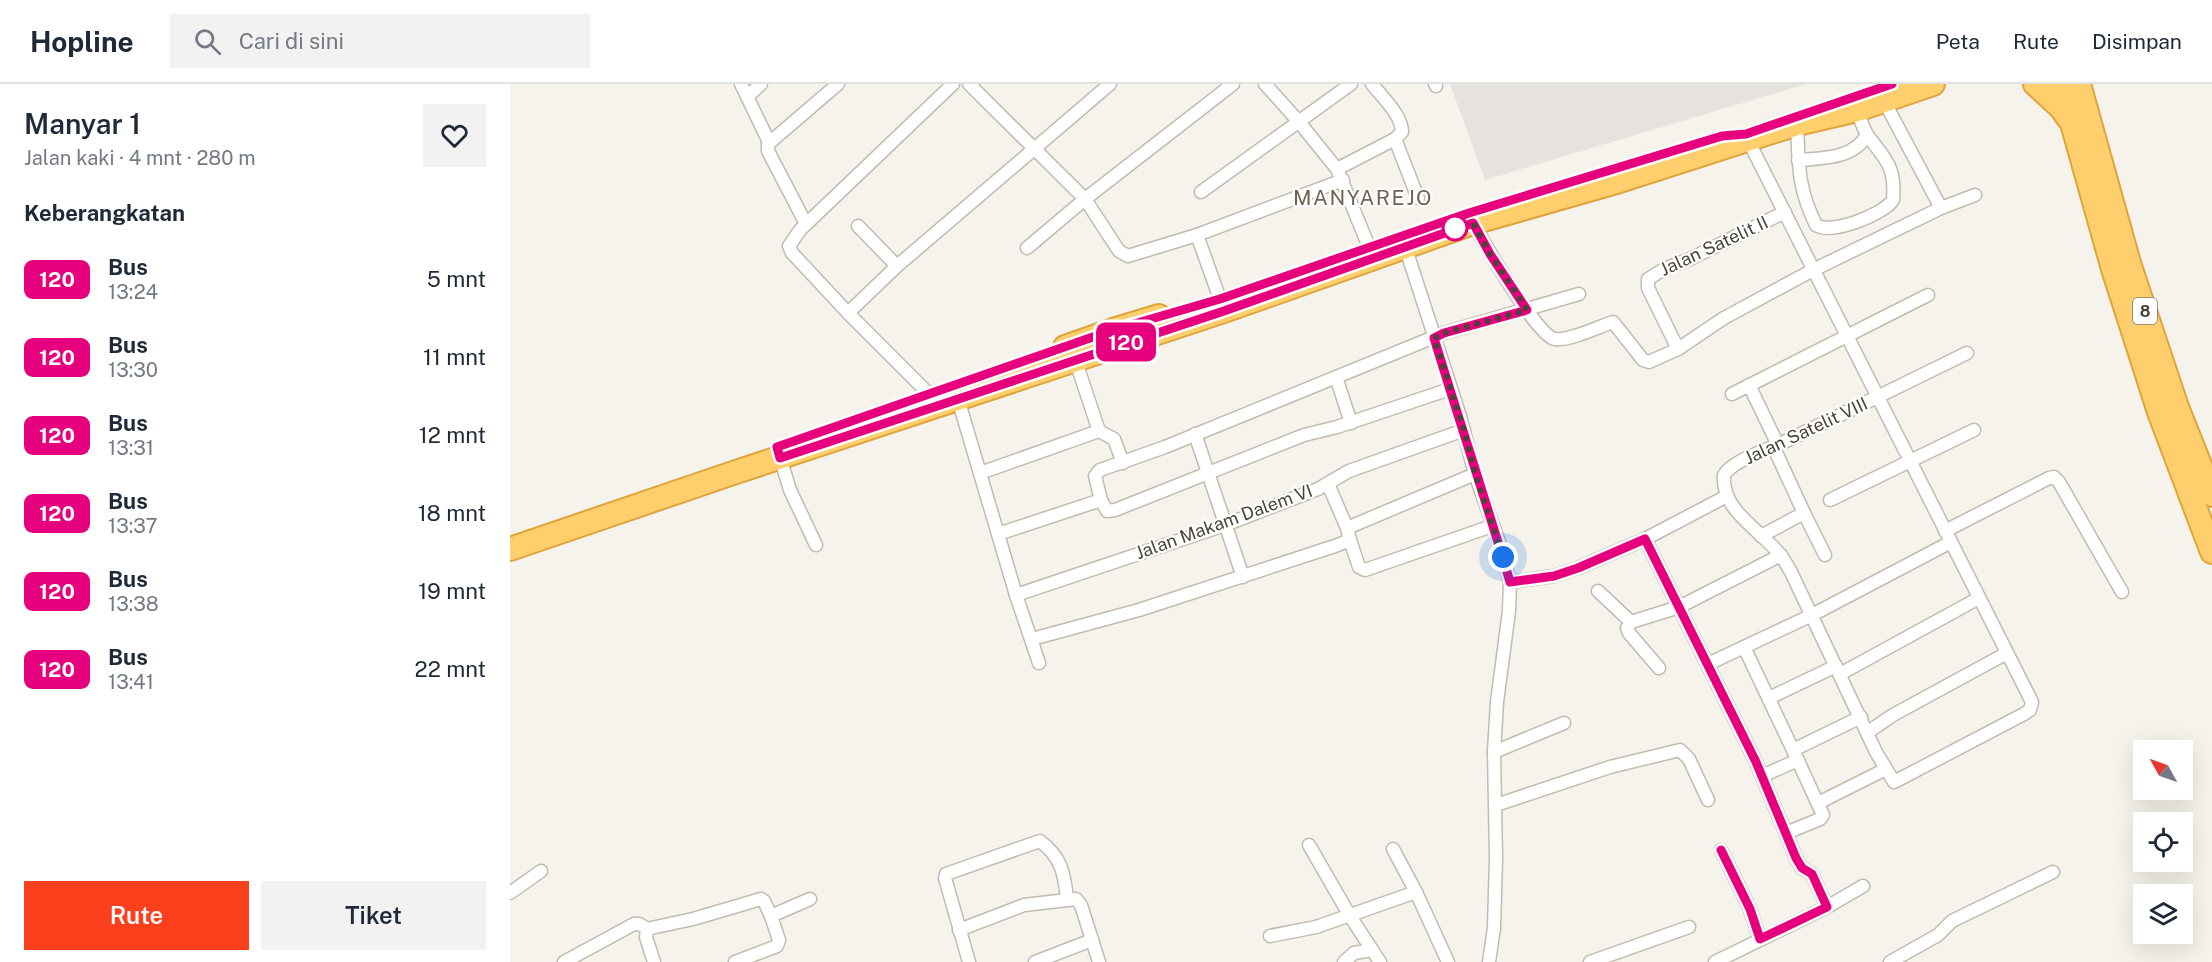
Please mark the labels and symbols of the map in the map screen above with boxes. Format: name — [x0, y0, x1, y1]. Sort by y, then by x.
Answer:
district label: MANYAREJO — [1293, 185, 1433, 210]
street label: Jalan Satelit II — [1656, 211, 1771, 280]
unlabelled marker — [1442, 215, 1468, 241]
road number: 8 — [2133, 298, 2157, 324]
line badge: 120 — [1092, 322, 1160, 362]
street label: Jalan Satelit VIII — [1741, 393, 1871, 468]
street label: Jalan Makam Dalem VI — [1132, 480, 1315, 563]
your location — [1488, 542, 1518, 572]
north arrow — [2133, 740, 2193, 800]

